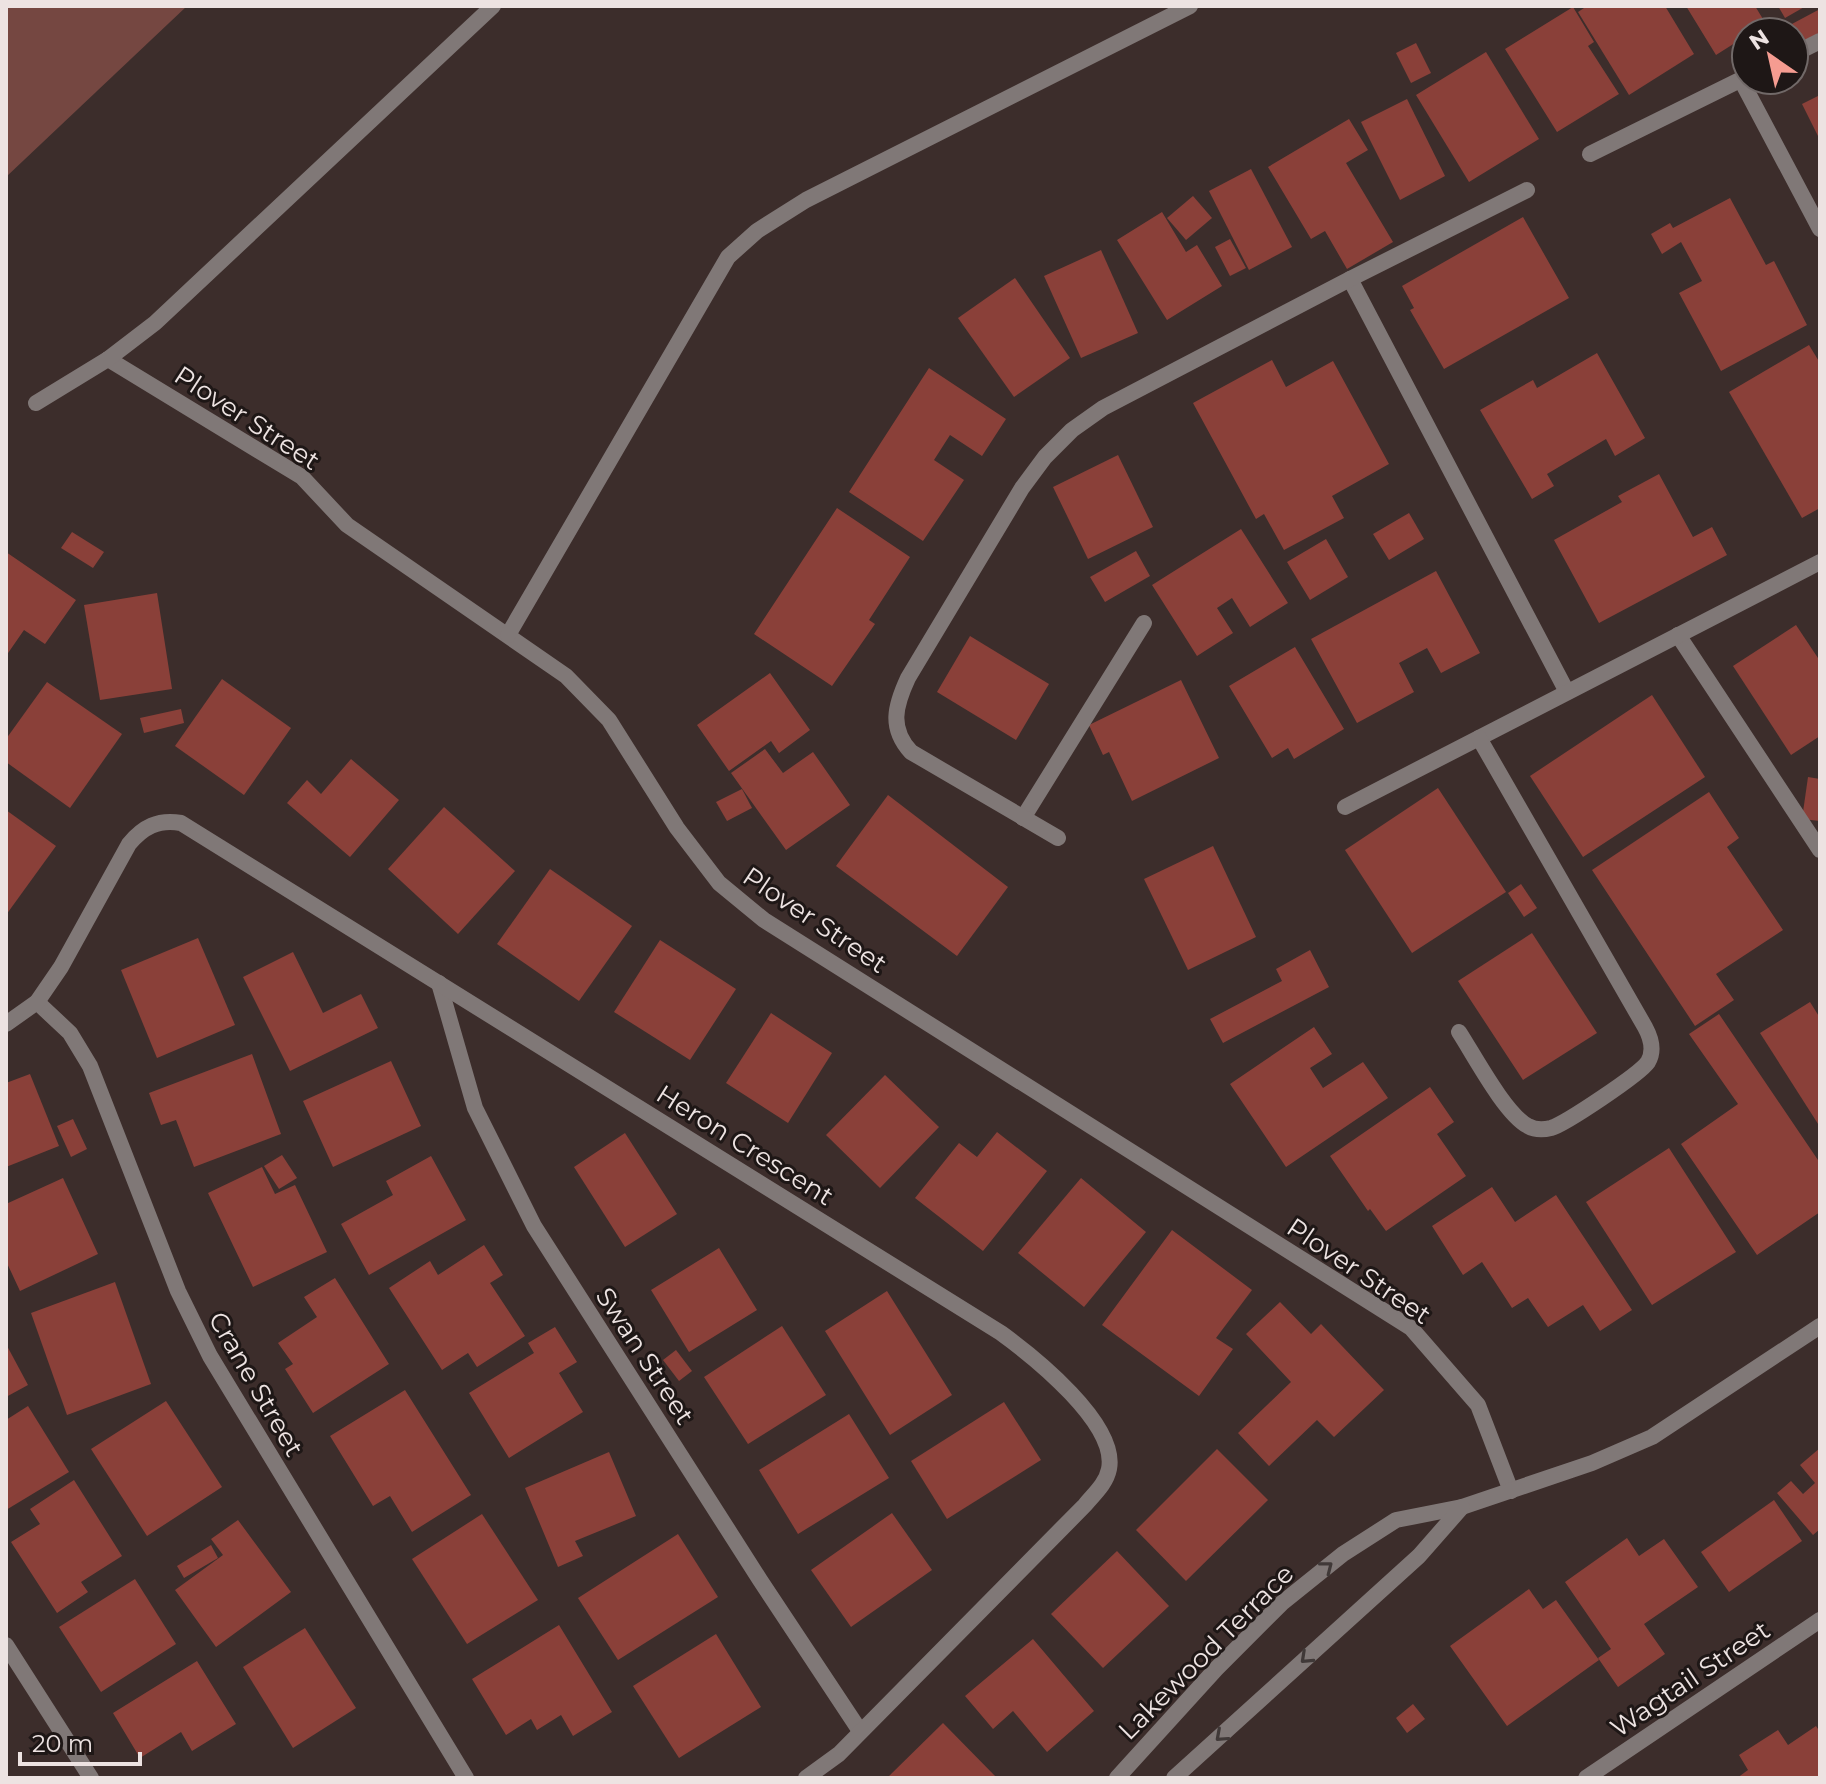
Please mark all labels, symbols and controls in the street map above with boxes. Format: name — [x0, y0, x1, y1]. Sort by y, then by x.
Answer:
north arrow — [1730, 16, 1810, 96]
text: N — [1744, 24, 1774, 56]
street label: Plover Street — [168, 359, 326, 477]
street label: Plover Street — [737, 860, 893, 980]
street label: Heron Crescent — [651, 1078, 839, 1212]
street label: Plover Street — [1281, 1211, 1437, 1331]
street label: Swan Street — [589, 1282, 701, 1430]
street label: Crane Street — [202, 1306, 310, 1462]
street label: Lakewood Terrace — [1112, 1558, 1300, 1746]
one-way arrow — [1318, 1562, 1332, 1577]
street label: Wagtail Street — [1604, 1614, 1776, 1744]
one-way arrow — [1300, 1649, 1315, 1663]
scale bar — [20, 1716, 140, 1766]
one-way arrow — [1216, 1726, 1231, 1741]
text: 20 m — [32, 1729, 93, 1758]

